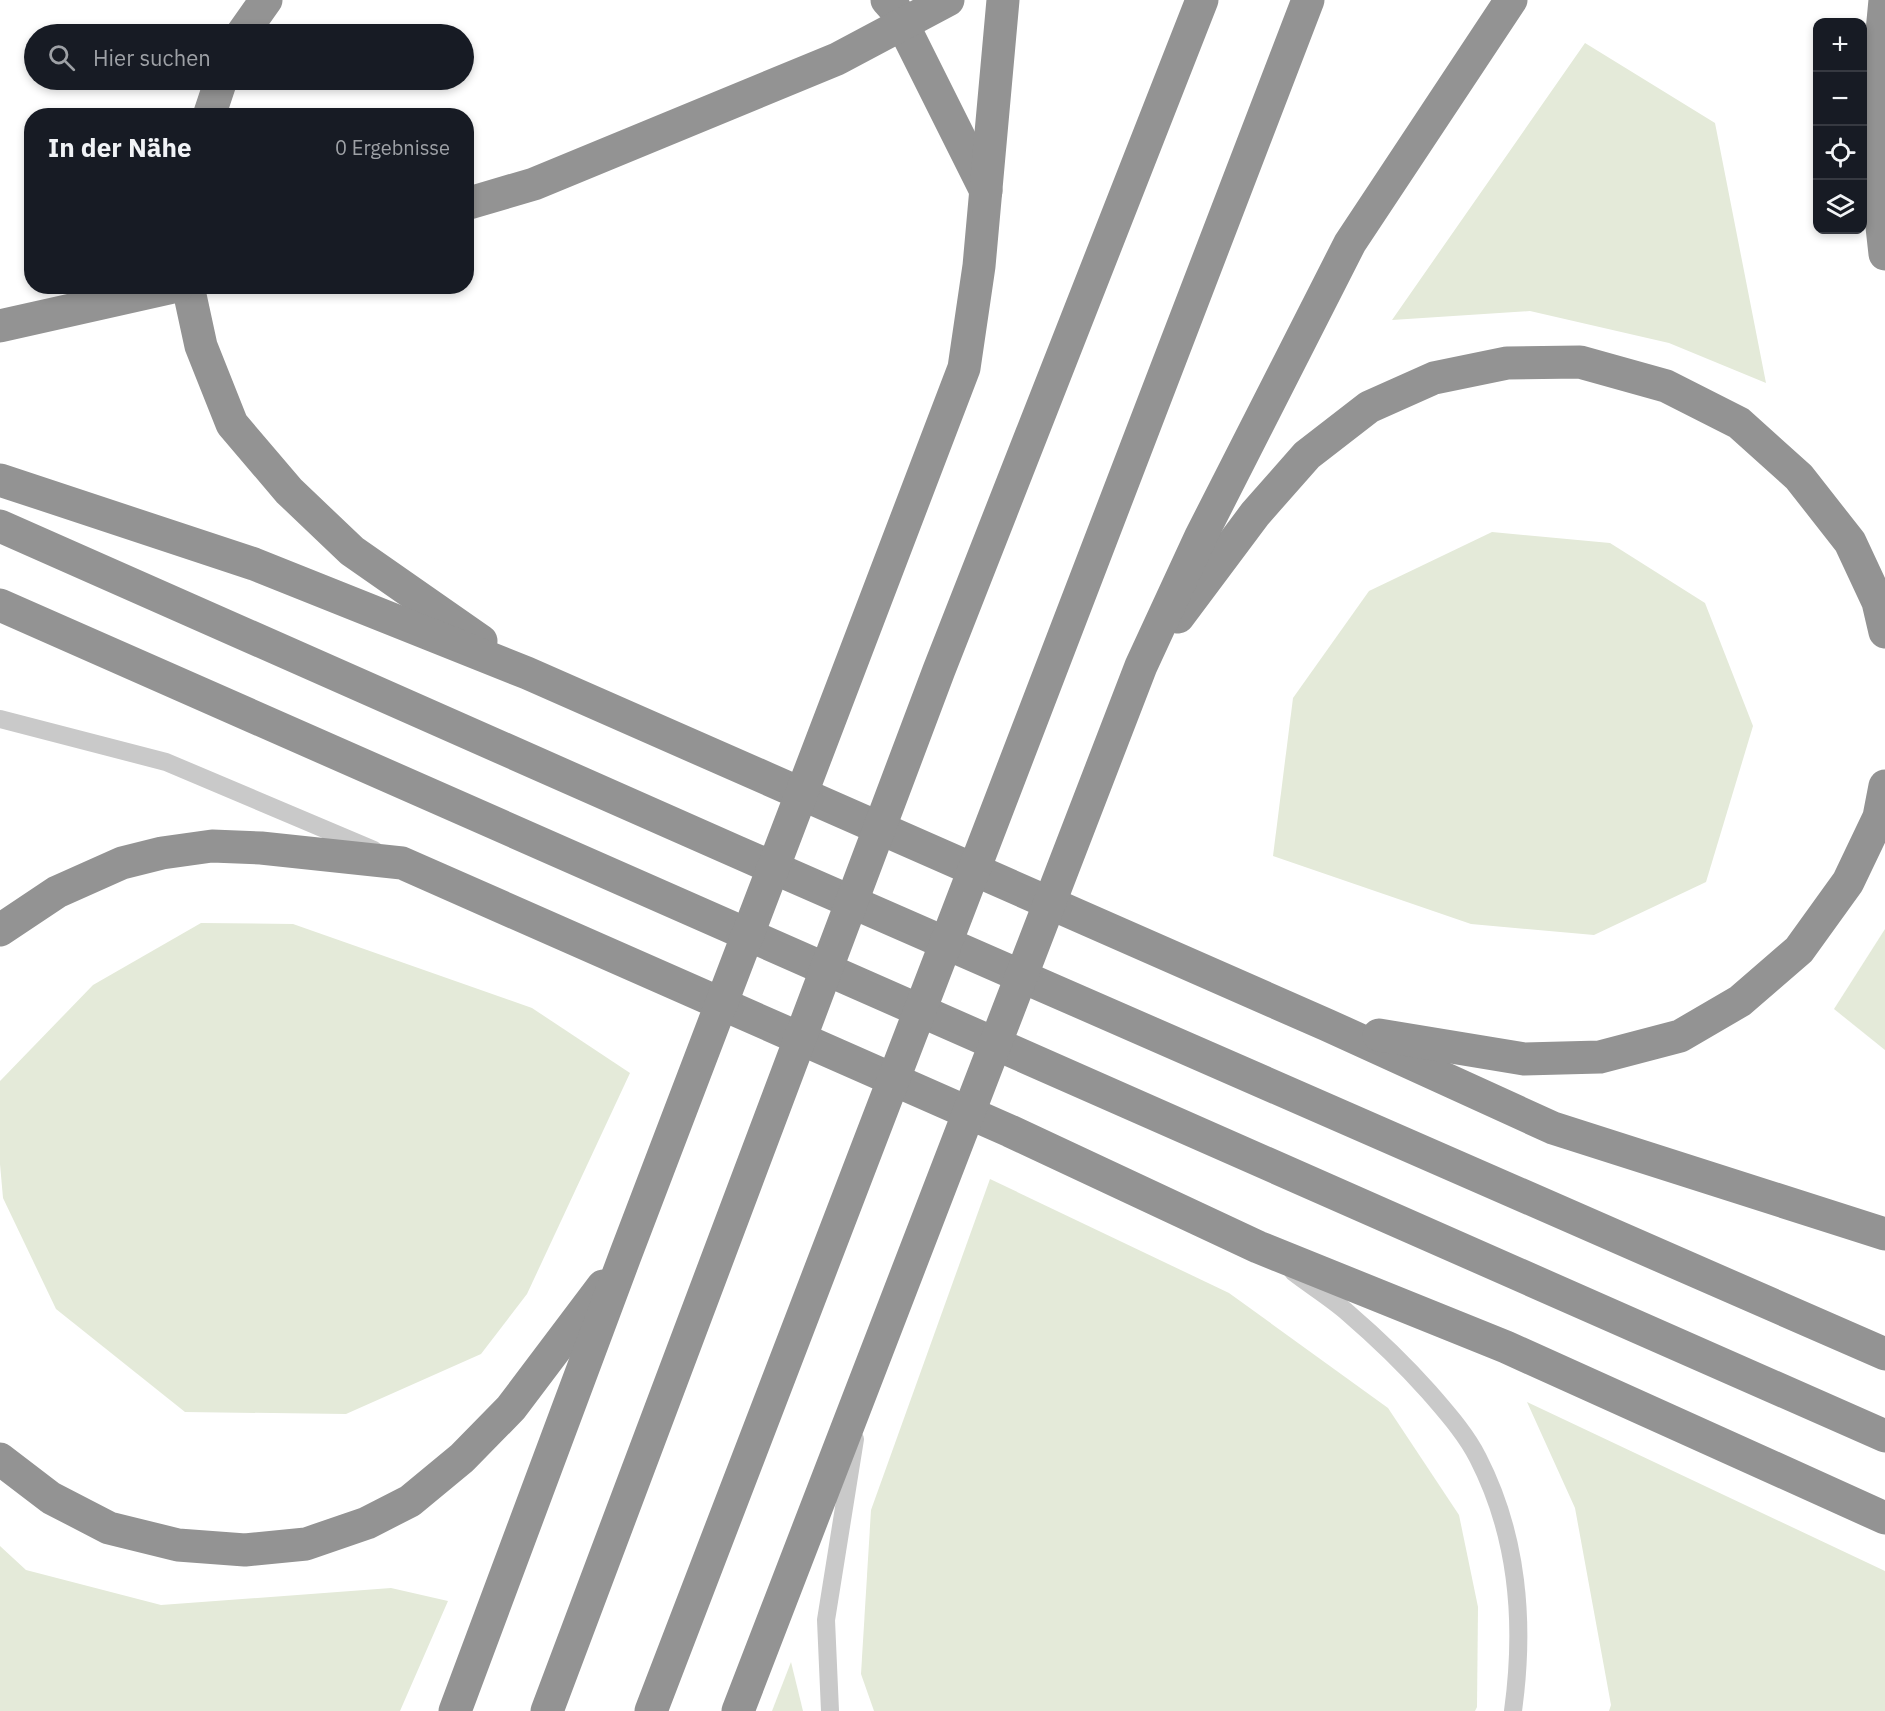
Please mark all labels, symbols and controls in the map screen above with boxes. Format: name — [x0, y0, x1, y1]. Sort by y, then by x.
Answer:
map controls — [1813, 18, 1867, 234]
button: + — [1813, 18, 1867, 72]
search box — [24, 24, 474, 90]
icon: search — [45, 41, 78, 74]
text: Hier suchen — [93, 43, 211, 72]
button: − — [1813, 72, 1867, 126]
button: locate — [1813, 126, 1867, 180]
text: In der Nähe — [48, 130, 192, 164]
text: 0 Ergebnisse — [335, 134, 450, 161]
button: layers — [1813, 180, 1867, 234]

